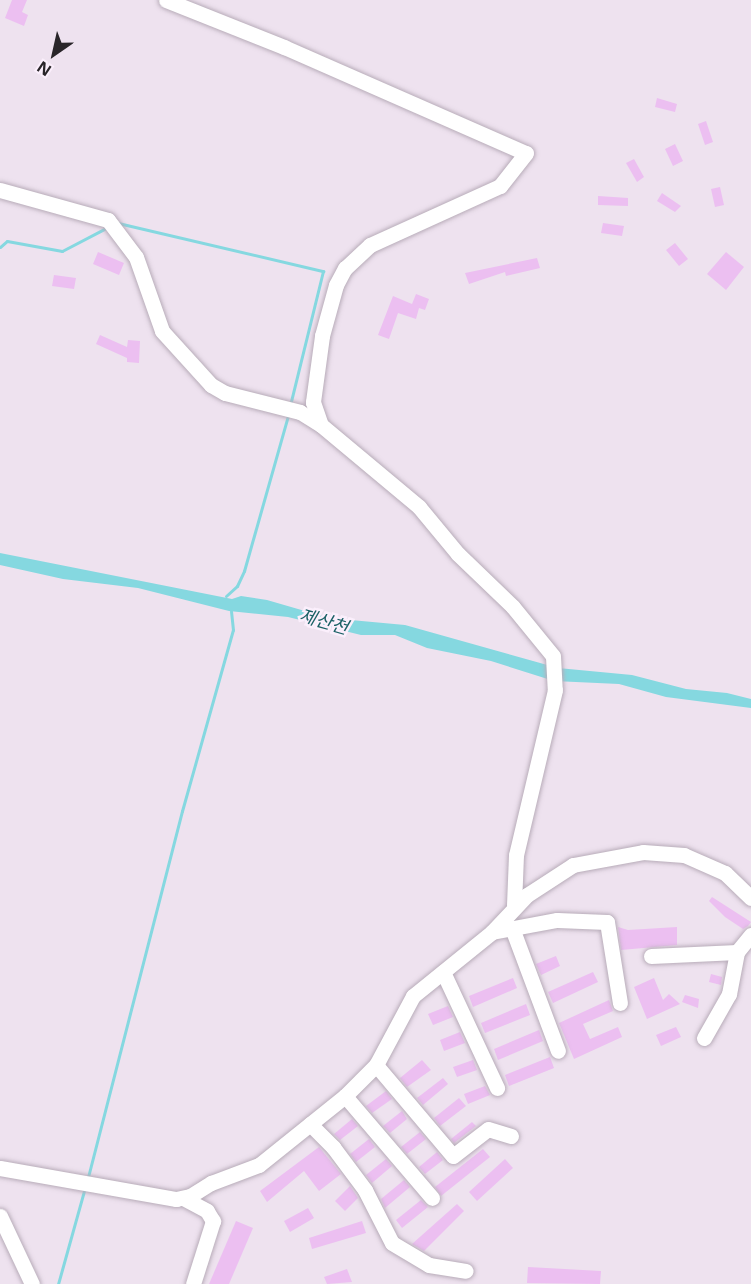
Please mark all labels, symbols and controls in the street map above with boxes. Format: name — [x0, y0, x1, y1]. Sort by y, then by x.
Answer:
north arrow — [24, 24, 84, 84]
text: N — [32, 56, 55, 82]
water label: 제산천 — [297, 604, 351, 638]

